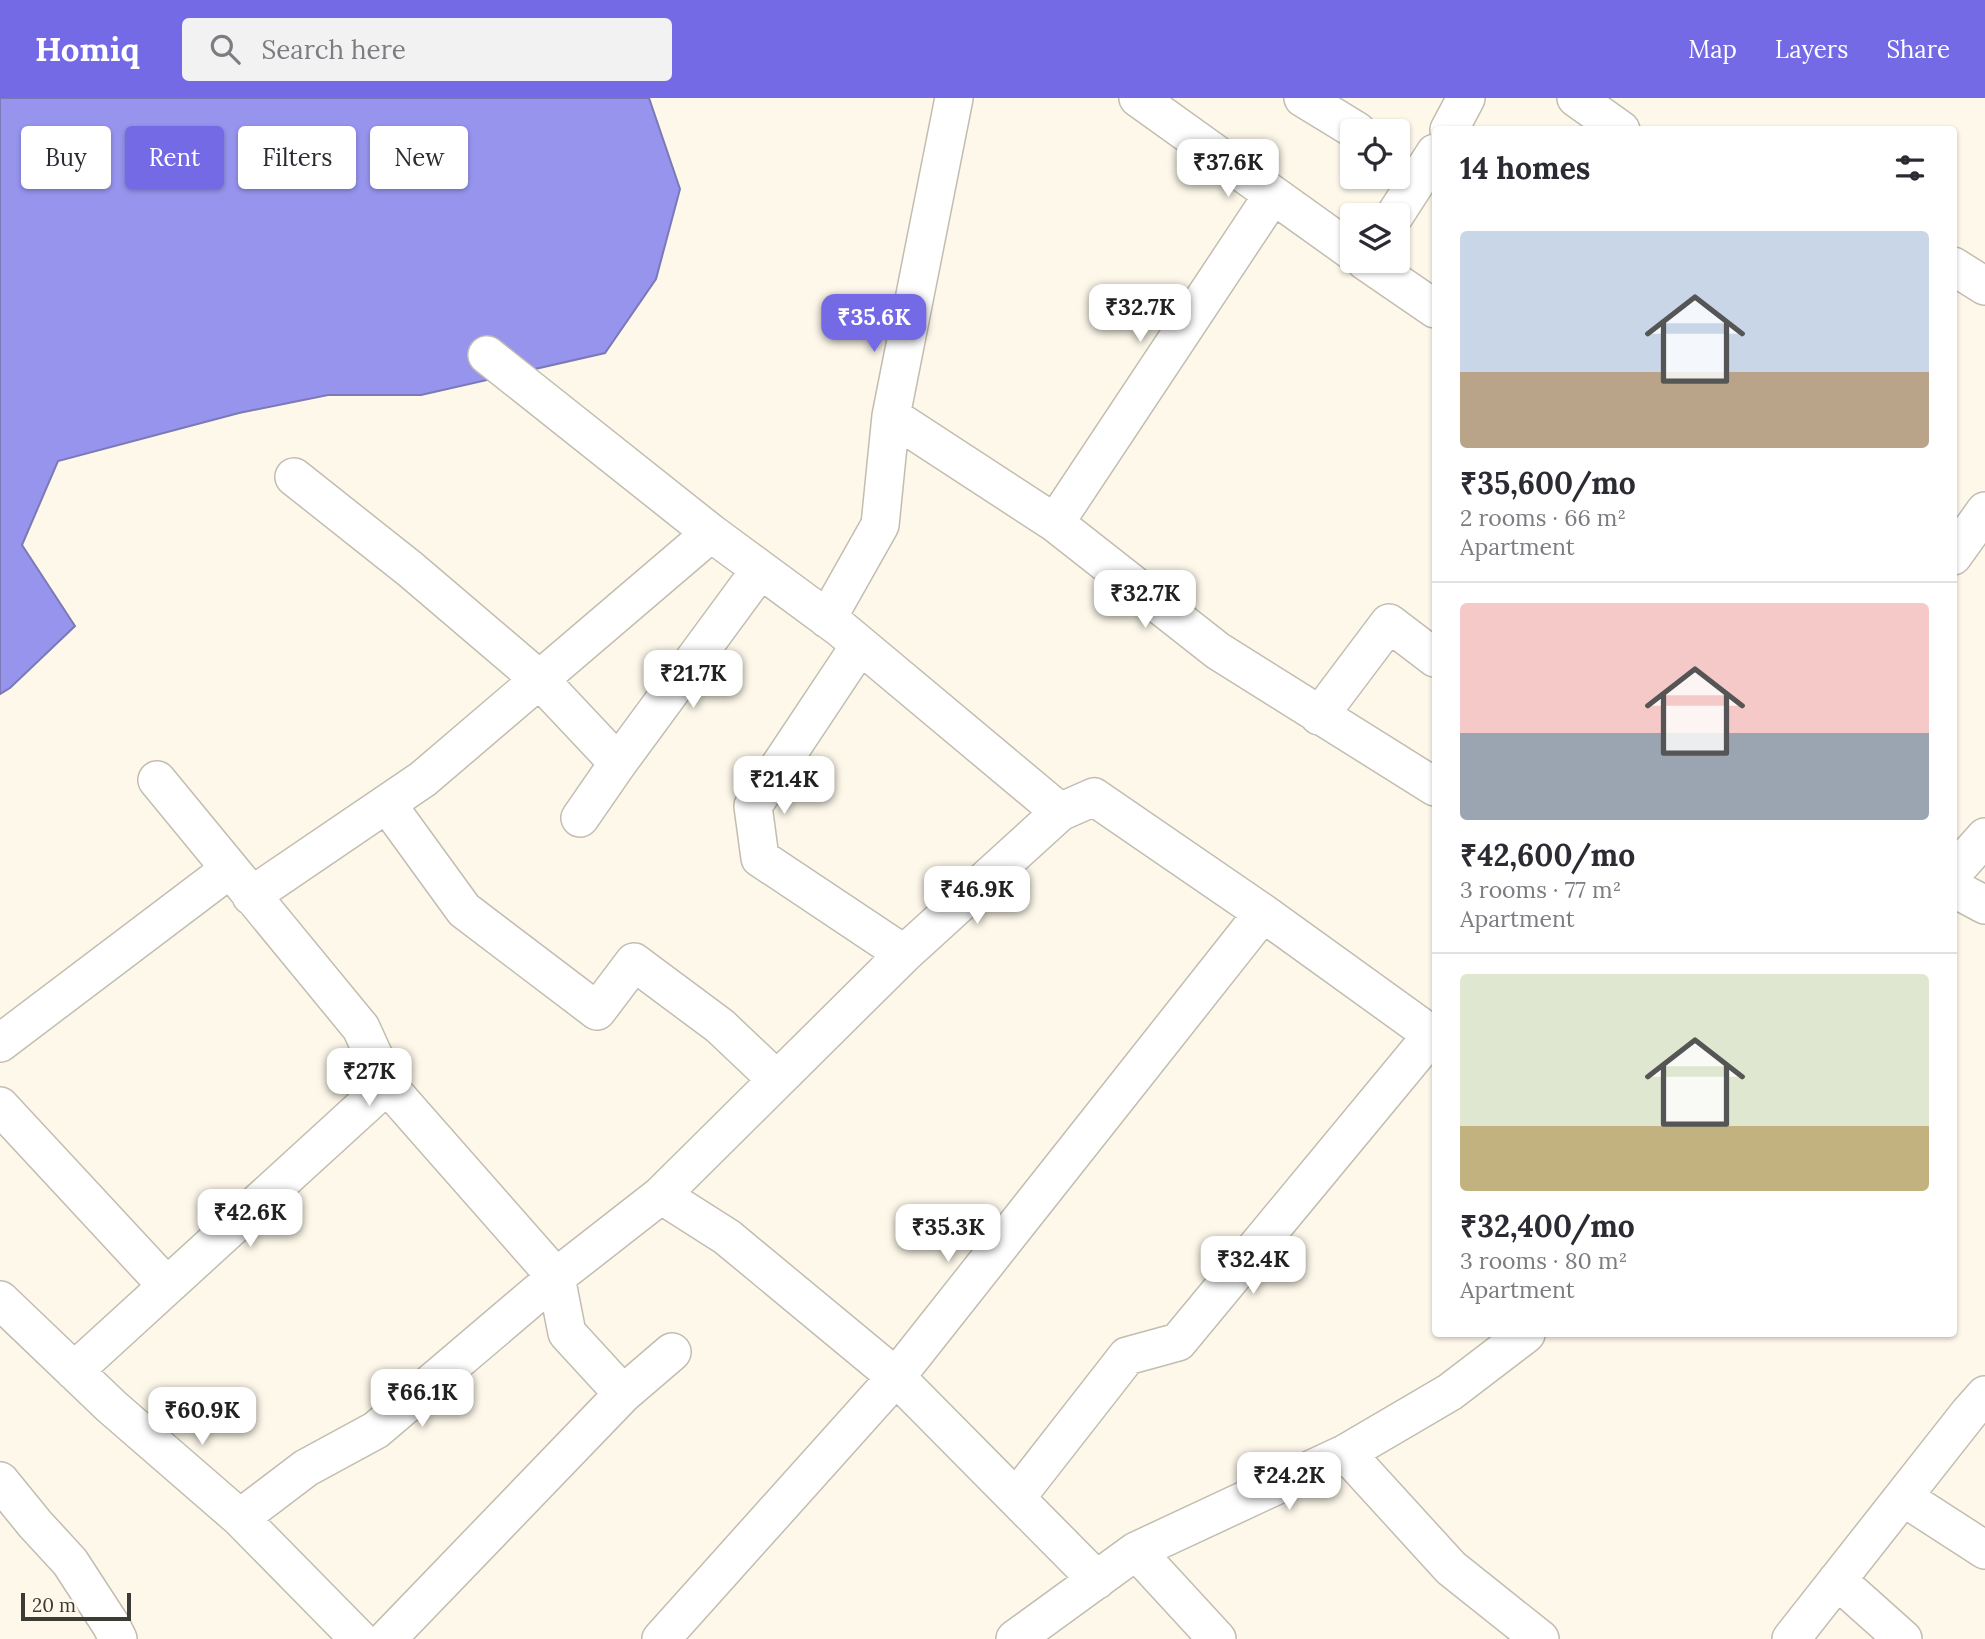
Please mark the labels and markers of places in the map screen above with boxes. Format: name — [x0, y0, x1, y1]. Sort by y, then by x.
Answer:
pin: ₹37.6K — [1171, 140, 1285, 199]
pin: ₹32.7K — [1083, 285, 1197, 344]
pin: ₹35.6K — [817, 294, 931, 354]
pin: ₹32.7K — [1088, 570, 1202, 630]
pin: ₹21.7K — [636, 650, 750, 710]
pin: ₹21.4K — [727, 756, 841, 816]
pin: ₹46.9K — [920, 866, 1034, 926]
pin: ₹27K — [328, 1048, 410, 1108]
pin: ₹42.6K — [193, 1190, 307, 1249]
pin: ₹35.3K — [891, 1204, 1005, 1264]
pin: ₹32.4K — [1196, 1236, 1310, 1296]
pin: ₹66.1K — [365, 1370, 479, 1429]
pin: ₹60.9K — [145, 1388, 259, 1447]
pin: ₹24.2K — [1232, 1452, 1346, 1512]

